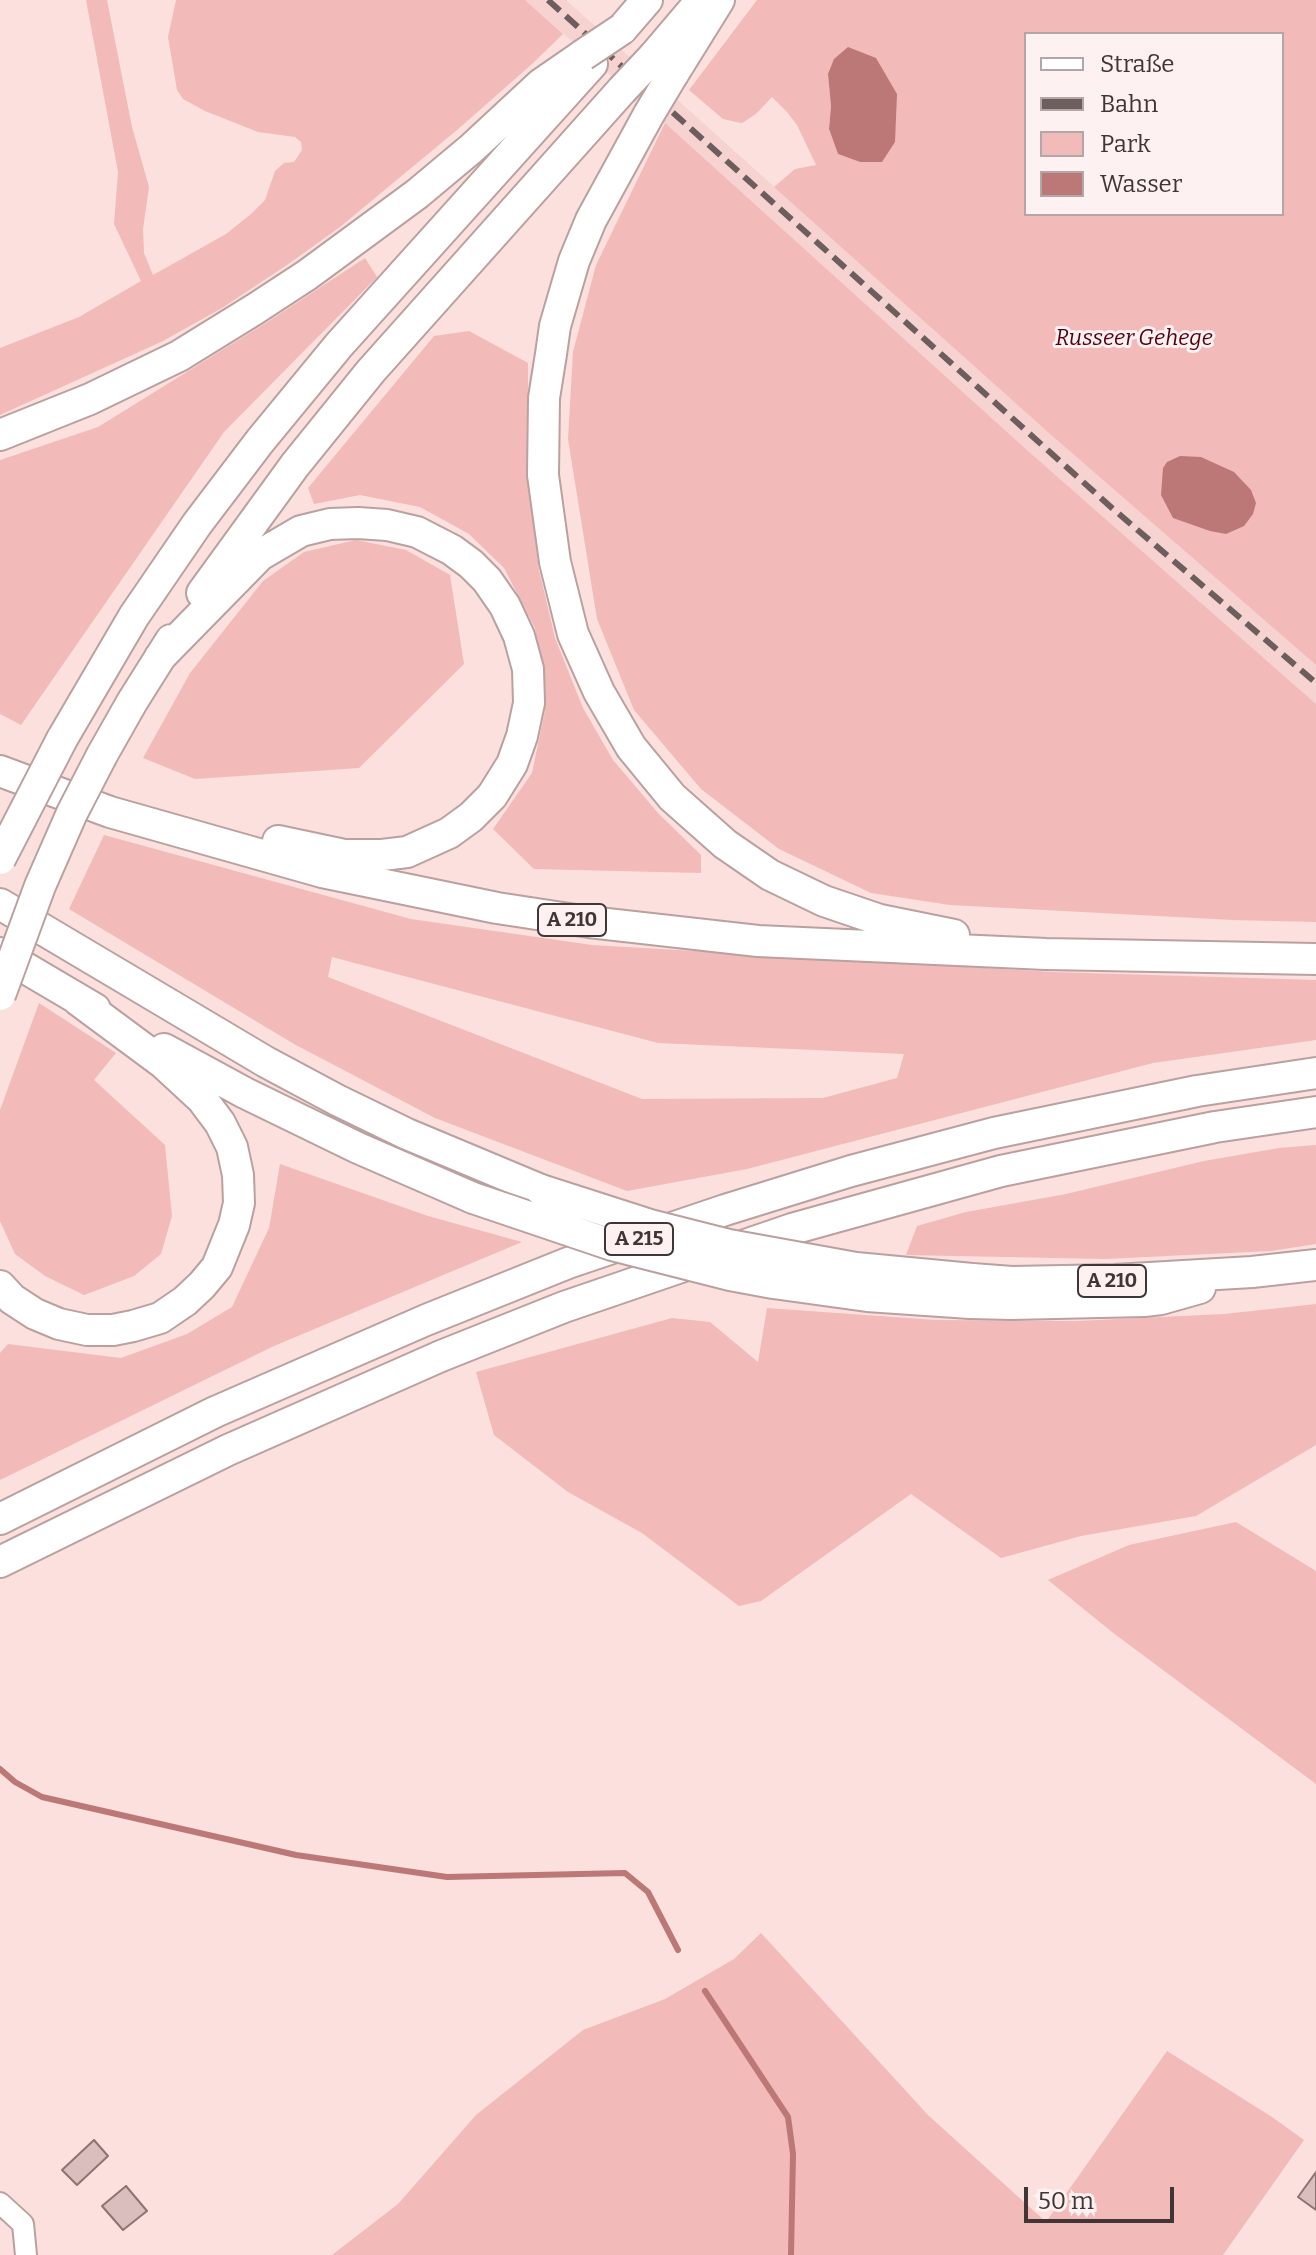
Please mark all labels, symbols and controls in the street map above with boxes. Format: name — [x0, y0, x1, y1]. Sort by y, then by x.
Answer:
legend — [1024, 32, 1284, 216]
text: Straße — [1100, 50, 1174, 78]
text: Bahn — [1100, 90, 1158, 118]
text: Park — [1100, 130, 1151, 158]
text: Wasser — [1100, 170, 1182, 198]
park label: Russeer Gehege — [1055, 326, 1213, 352]
road number: A 210 — [538, 904, 606, 936]
road number: A 215 — [605, 1223, 673, 1255]
road number: A 210 — [1078, 1265, 1146, 1297]
scale bar — [1028, 2171, 1178, 2221]
text: 50 m — [1038, 2187, 1094, 2215]

